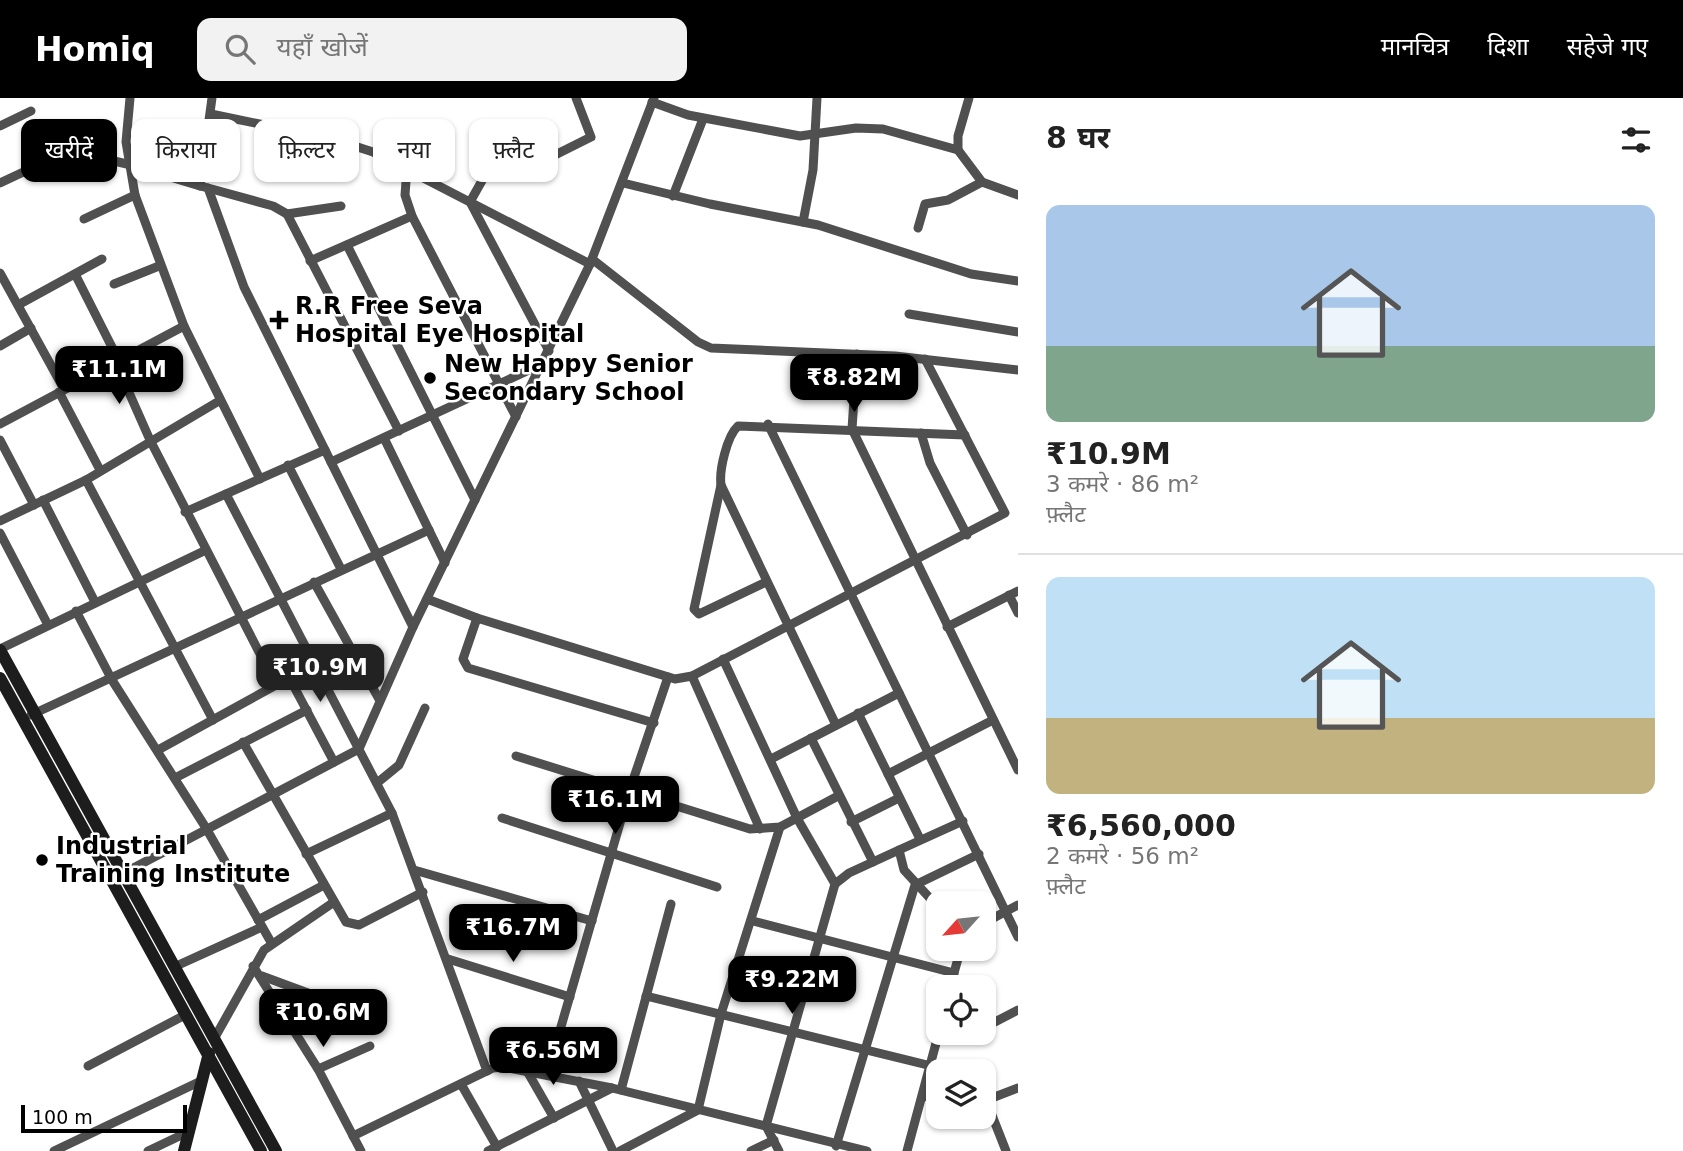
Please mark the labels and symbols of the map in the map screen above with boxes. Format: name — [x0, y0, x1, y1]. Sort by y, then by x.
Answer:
place label: R.R Free Seva Hospital Eye Hospital — [295, 292, 584, 348]
marker: R.R Free Seva Hospital Eye Hospital — [269, 310, 289, 330]
pin: ₹11.1M — [62, 346, 176, 406]
place label: New Happy Senior Secondary School — [444, 350, 693, 406]
pin: ₹8.82M — [797, 354, 911, 414]
marker: New Happy Senior Secondary School — [422, 370, 438, 386]
pin: ₹10.9M — [263, 644, 377, 704]
pin: ₹16.1M — [558, 776, 672, 836]
place label: Industrial Training Institute — [56, 832, 290, 888]
marker: Industrial Training Institute — [34, 852, 50, 868]
north arrow — [926, 891, 996, 961]
pin: ₹16.7M — [456, 904, 570, 964]
pin: ₹9.22M — [735, 956, 849, 1016]
pin: ₹10.6M — [266, 990, 380, 1049]
pin: ₹6.56M — [496, 1028, 610, 1087]
scale bar — [21, 1102, 187, 1134]

